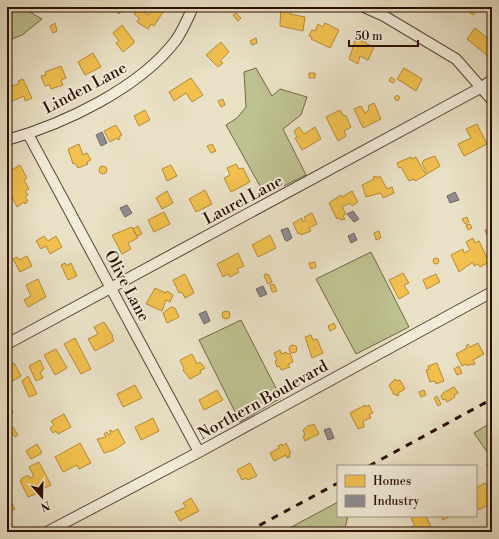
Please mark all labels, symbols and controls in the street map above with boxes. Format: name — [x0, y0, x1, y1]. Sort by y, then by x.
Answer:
scale bar — [349, 22, 418, 48]
text: 50 m — [355, 29, 383, 44]
street label: Linden Lane — [40, 58, 130, 118]
street label: Laurel Lane — [200, 171, 286, 229]
street label: Olive Lane — [100, 247, 154, 325]
street label: Northern Boulevard — [195, 356, 331, 444]
legend — [337, 465, 477, 517]
text: Homes — [373, 474, 411, 489]
north arrow — [22, 477, 62, 517]
text: Industry — [373, 494, 420, 509]
text: N — [38, 497, 52, 514]

